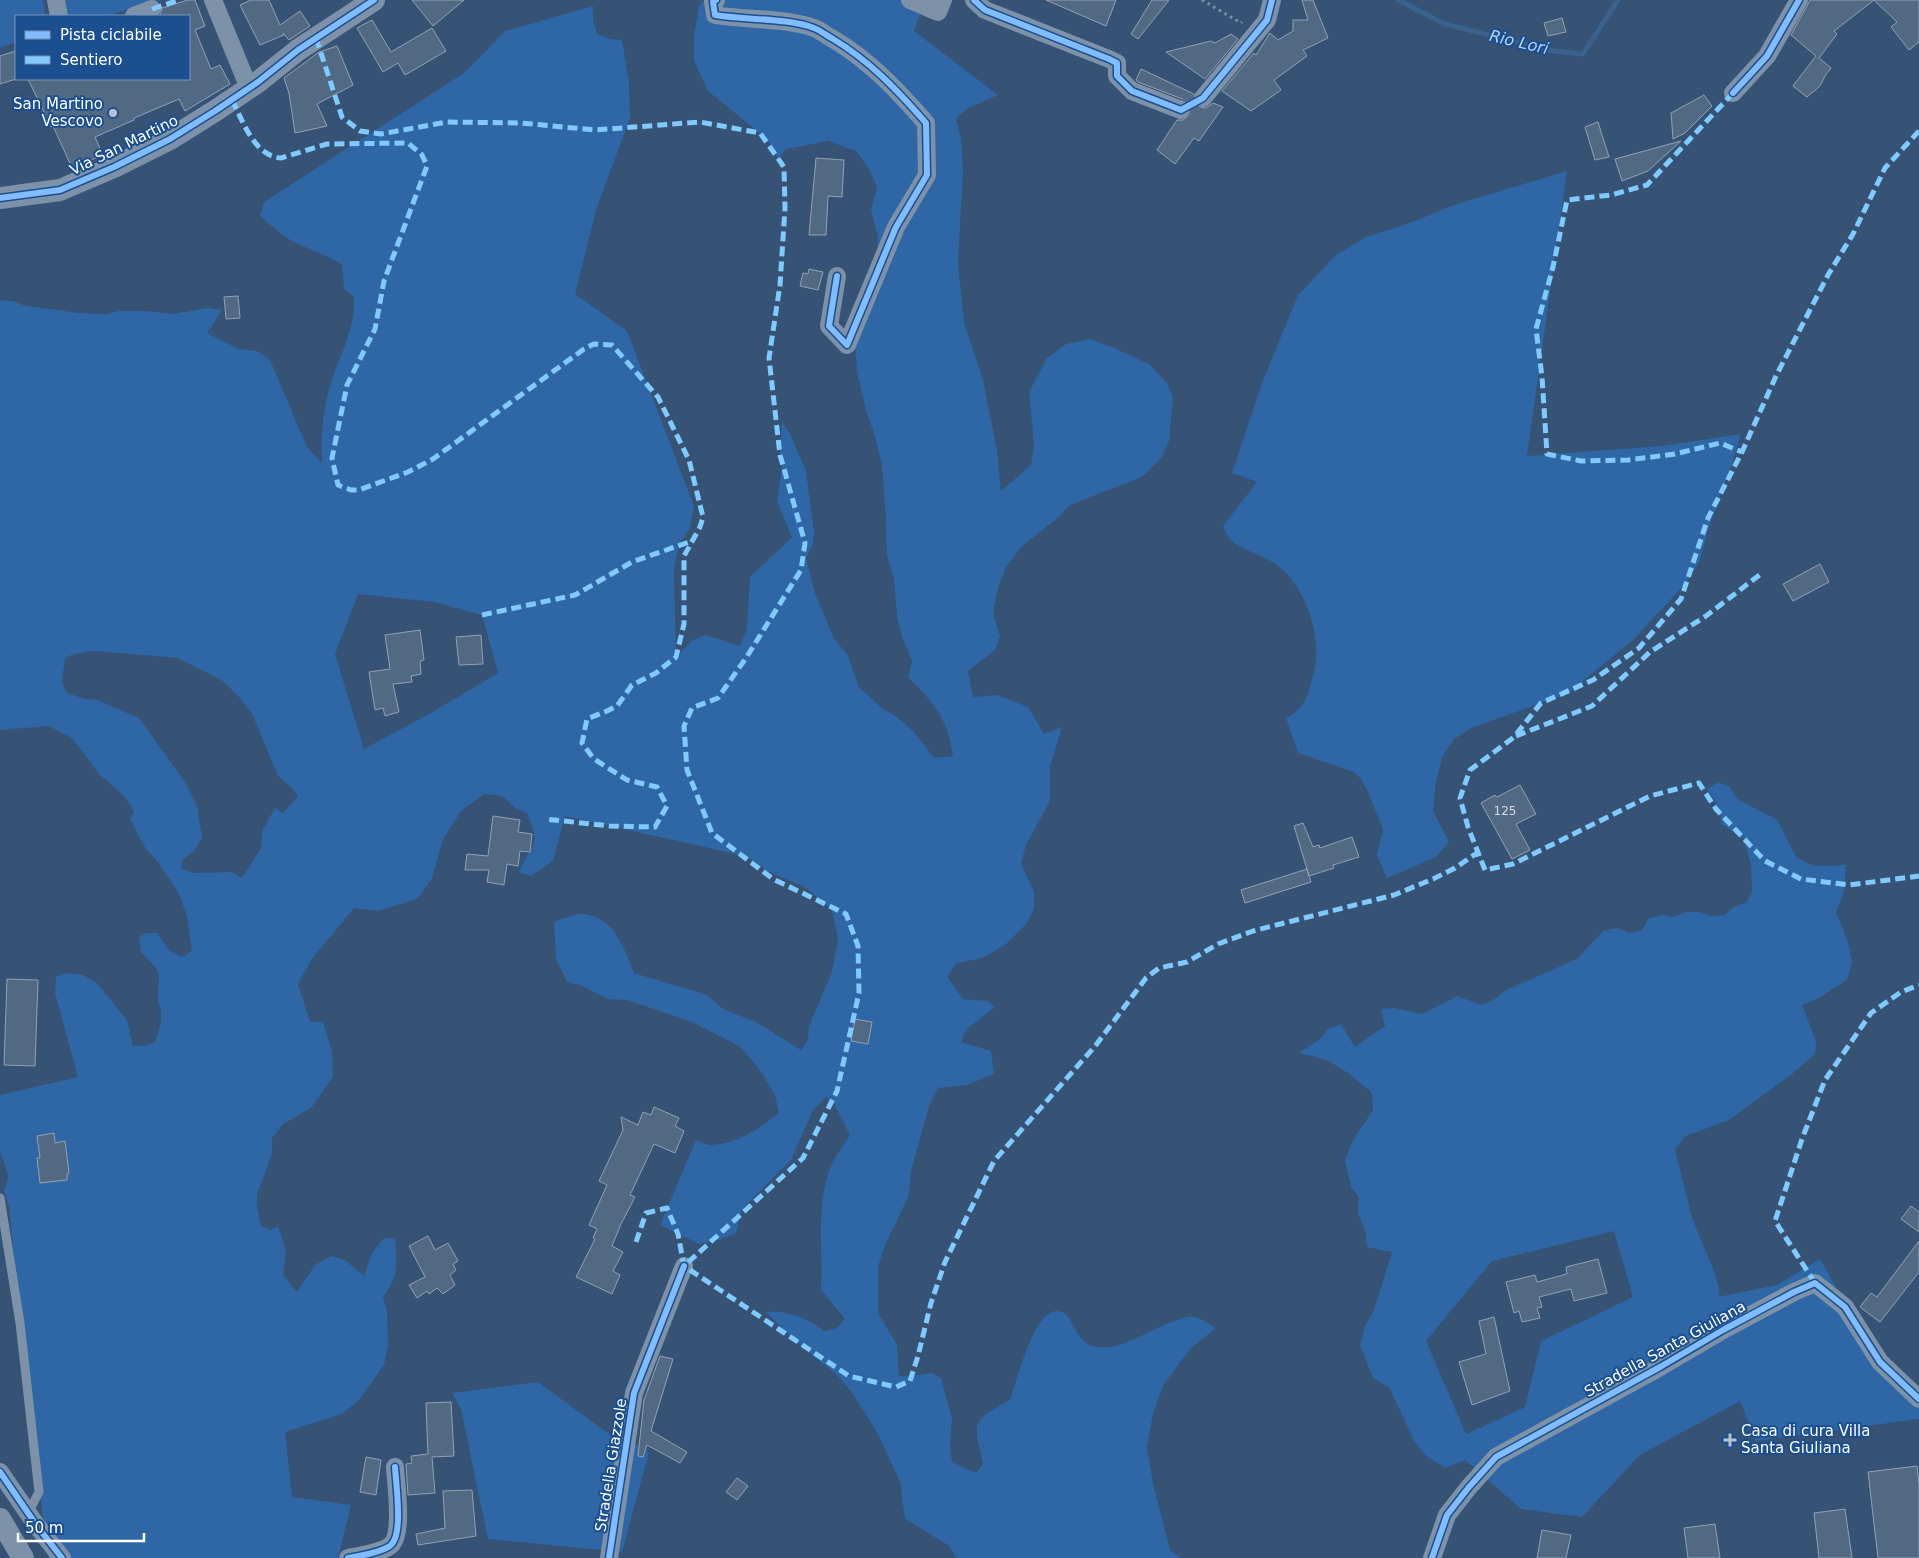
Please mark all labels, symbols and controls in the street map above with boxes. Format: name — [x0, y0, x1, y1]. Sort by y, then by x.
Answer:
legend — [15, 15, 190, 80]
text: Pista ciclabile — [60, 26, 162, 44]
water label: Rio Lori — [1488, 26, 1551, 58]
text: Sentiero — [60, 51, 123, 69]
place label: San Martino Vescovo — [13, 95, 103, 130]
marker: San Martino Vescovo — [107, 107, 119, 119]
street label: Via San Martino — [67, 111, 181, 179]
house number: 125 — [1494, 804, 1516, 818]
street label: Stradella Santa Giuliana — [1581, 1297, 1749, 1401]
street label: Stradella Giazzole — [592, 1397, 630, 1533]
place label: Casa di cura Villa Santa Giuliana — [1741, 1422, 1870, 1457]
marker: Casa di cura Villa Santa Giuliana — [1723, 1433, 1737, 1447]
scale bar — [18, 1510, 144, 1542]
text: 50 m — [25, 1519, 63, 1537]

